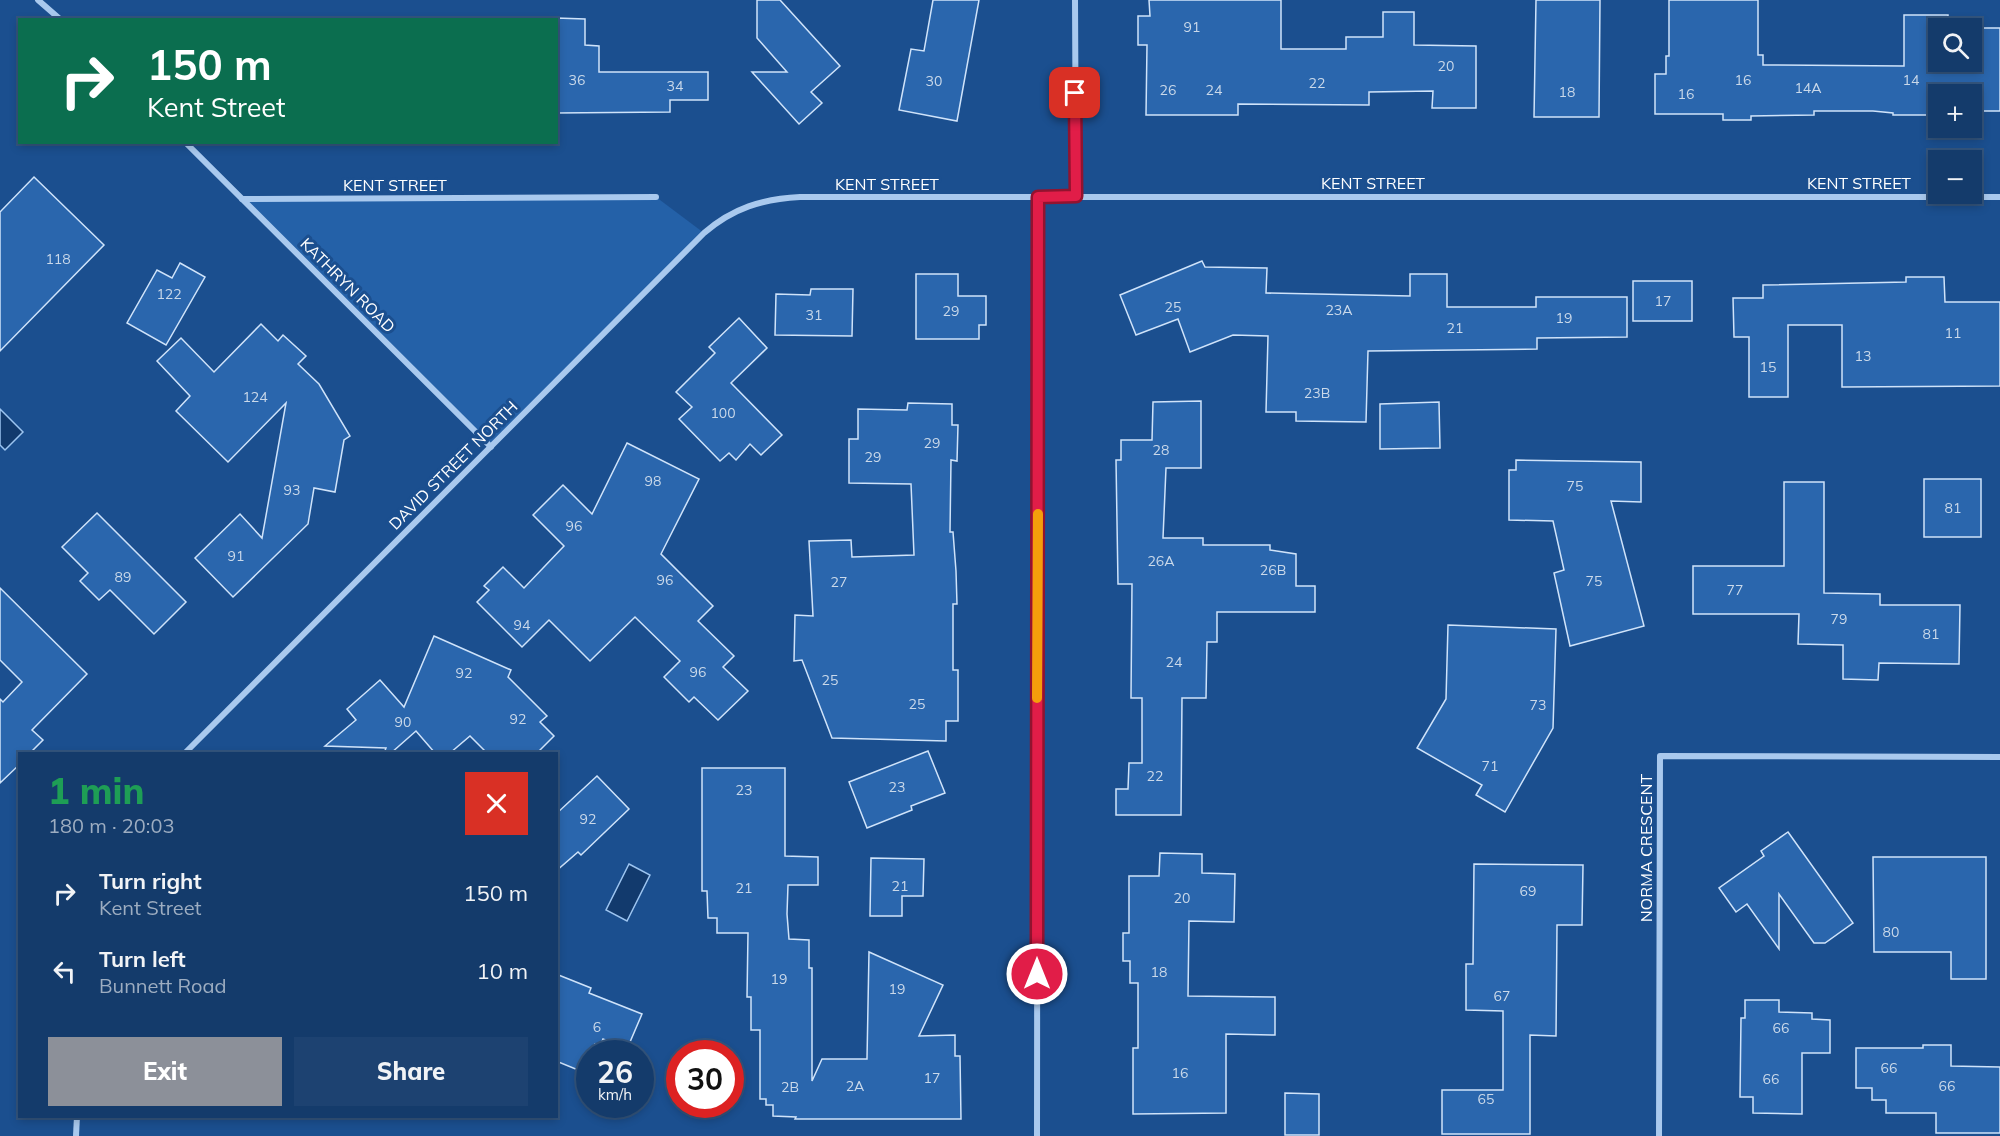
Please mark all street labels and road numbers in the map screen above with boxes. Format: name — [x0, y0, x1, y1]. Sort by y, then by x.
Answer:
street label: KENT STREET — [1321, 173, 1425, 193]
street label: KENT STREET — [1807, 173, 1911, 193]
street label: KENT STREET — [835, 174, 939, 194]
street label: KENT STREET — [343, 175, 447, 195]
street label: KATHRYN ROAD — [296, 233, 400, 337]
street label: DAVID STREET NORTH — [384, 396, 522, 534]
street label: NORMA CRESCENT — [1636, 774, 1656, 922]

